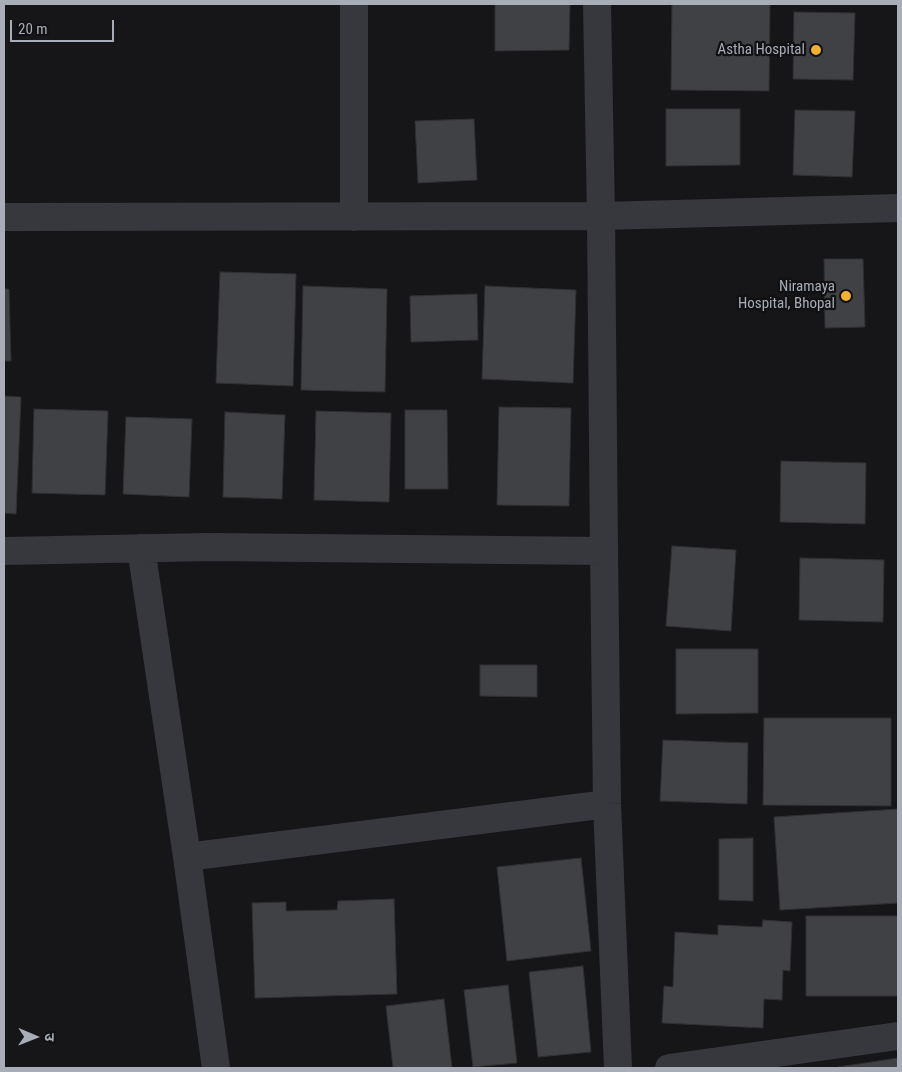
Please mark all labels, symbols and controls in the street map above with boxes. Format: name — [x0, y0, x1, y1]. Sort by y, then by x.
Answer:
scale bar — [12, 10, 116, 42]
text: 20 m — [18, 20, 48, 38]
place label: Astha Hospital — [718, 41, 805, 59]
marker: Astha Hospital — [809, 43, 823, 57]
place label: Niramaya Hospital, Bhopal — [738, 278, 835, 313]
marker: Niramaya Hospital, Bhopal — [839, 289, 853, 303]
north arrow — [10, 1012, 60, 1062]
text: उ — [42, 1033, 58, 1041]

